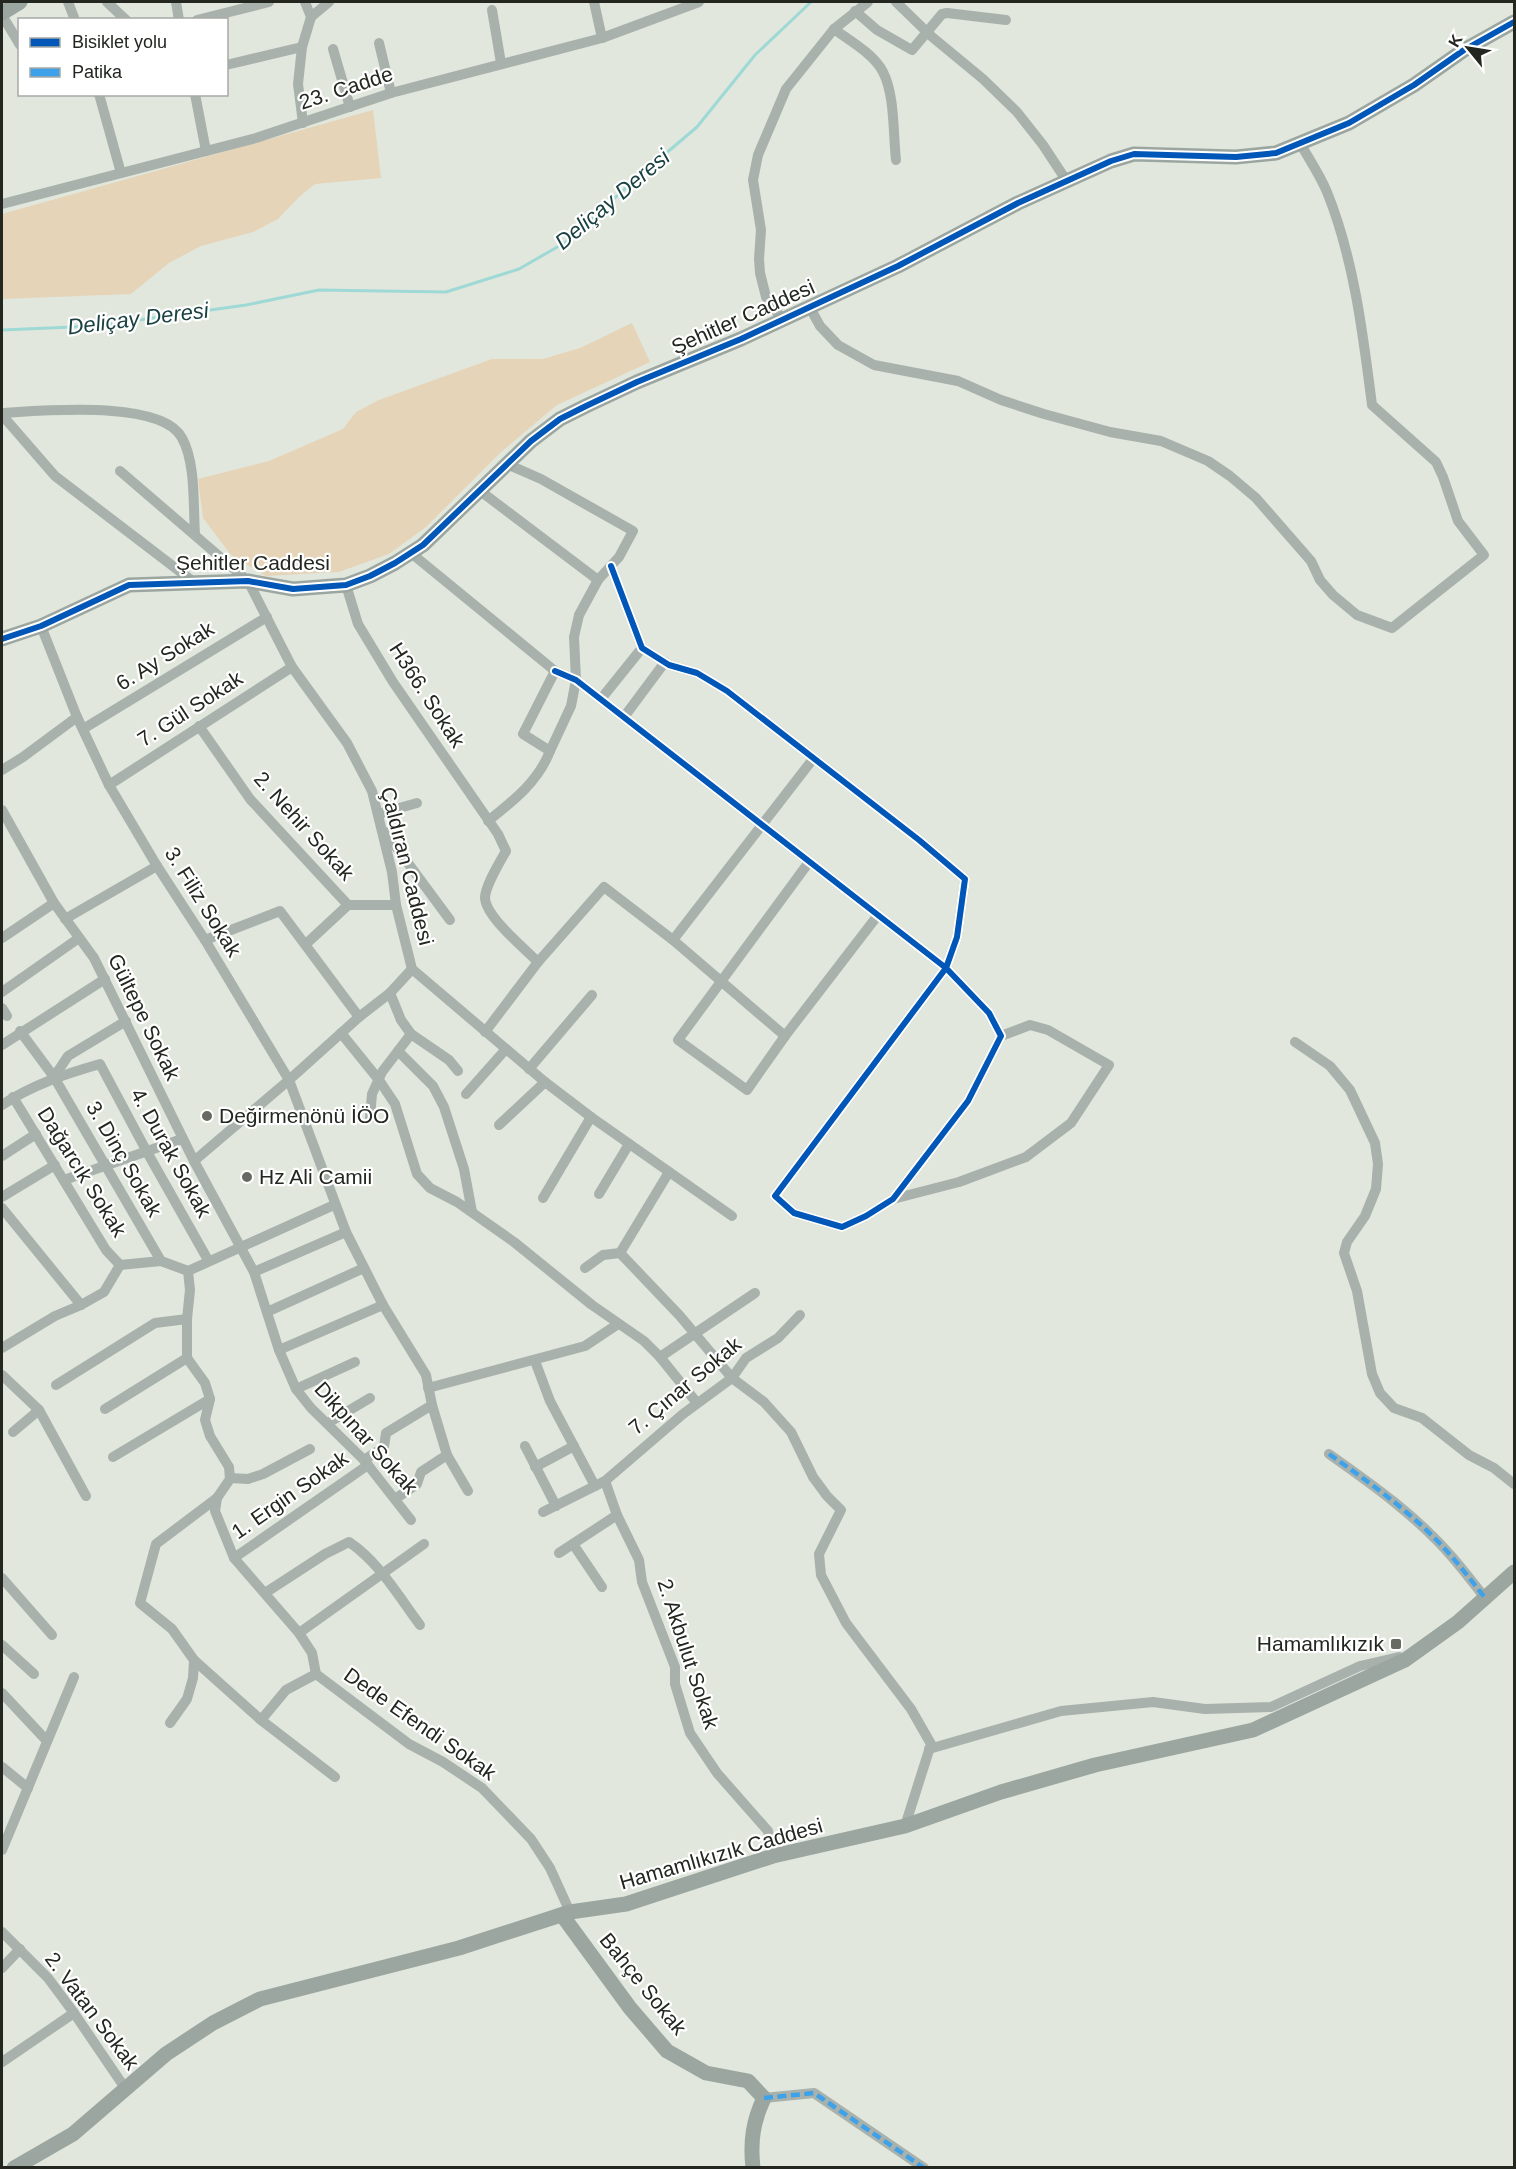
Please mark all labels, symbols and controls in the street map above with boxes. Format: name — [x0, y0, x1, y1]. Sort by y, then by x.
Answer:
legend — [18, 18, 228, 96]
north arrow — [1438, 18, 1498, 78]
text: K — [1445, 31, 1466, 50]
text: Bisiklet yolu — [72, 32, 167, 52]
text: Patika — [72, 62, 123, 82]
street label: 23. Cadde — [296, 62, 395, 113]
water label: Deliçay Deresi — [550, 144, 676, 255]
street label: Şehitler Caddesi — [668, 275, 818, 358]
water label: Deliçay Deresi — [66, 297, 211, 340]
street label: Şehitler Caddesi — [176, 551, 330, 574]
street label: 6. Ay Sokak — [112, 616, 218, 695]
street label: H366. Sokak — [385, 638, 470, 752]
street label: 7. Gül Sokak — [133, 666, 247, 751]
street label: 2. Nehir Sokak — [250, 767, 359, 885]
street label: Çaldıran Caddesi — [377, 784, 438, 947]
street label: 3. Filiz Sokak — [161, 843, 247, 961]
street label: Gültepe Sokak — [104, 950, 185, 1084]
street label: 4. Durak Sokak — [127, 1084, 217, 1222]
street label: 3. Dinç Sokak — [82, 1097, 167, 1221]
street label: Dağarcık Sokak — [33, 1103, 132, 1241]
place label: Değirmenönü İÖO — [219, 1104, 389, 1127]
marker: Değirmenönü İÖO — [200, 1109, 214, 1123]
place label: Hz Ali Camii — [259, 1165, 372, 1188]
marker: Hz Ali Camii — [240, 1170, 254, 1184]
street label: 7. Çınar Sokak — [624, 1332, 746, 1439]
street label: Dikpınar Sokak — [310, 1377, 423, 1499]
street label: 1. Ergin Sokak — [227, 1446, 353, 1543]
street label: 2. Akbulut Sokak — [653, 1576, 724, 1732]
place label: Hamamlıkızık — [1257, 1632, 1384, 1655]
marker: Hamamlıkızık — [1389, 1637, 1403, 1651]
street label: Dede Efendi Sokak — [340, 1663, 501, 1785]
street label: Hamamlıkızık Caddesi — [617, 1814, 825, 1894]
street label: Bahçe Sokak — [596, 1928, 692, 2039]
street label: 2. Vatan Sokak — [41, 1948, 144, 2074]

